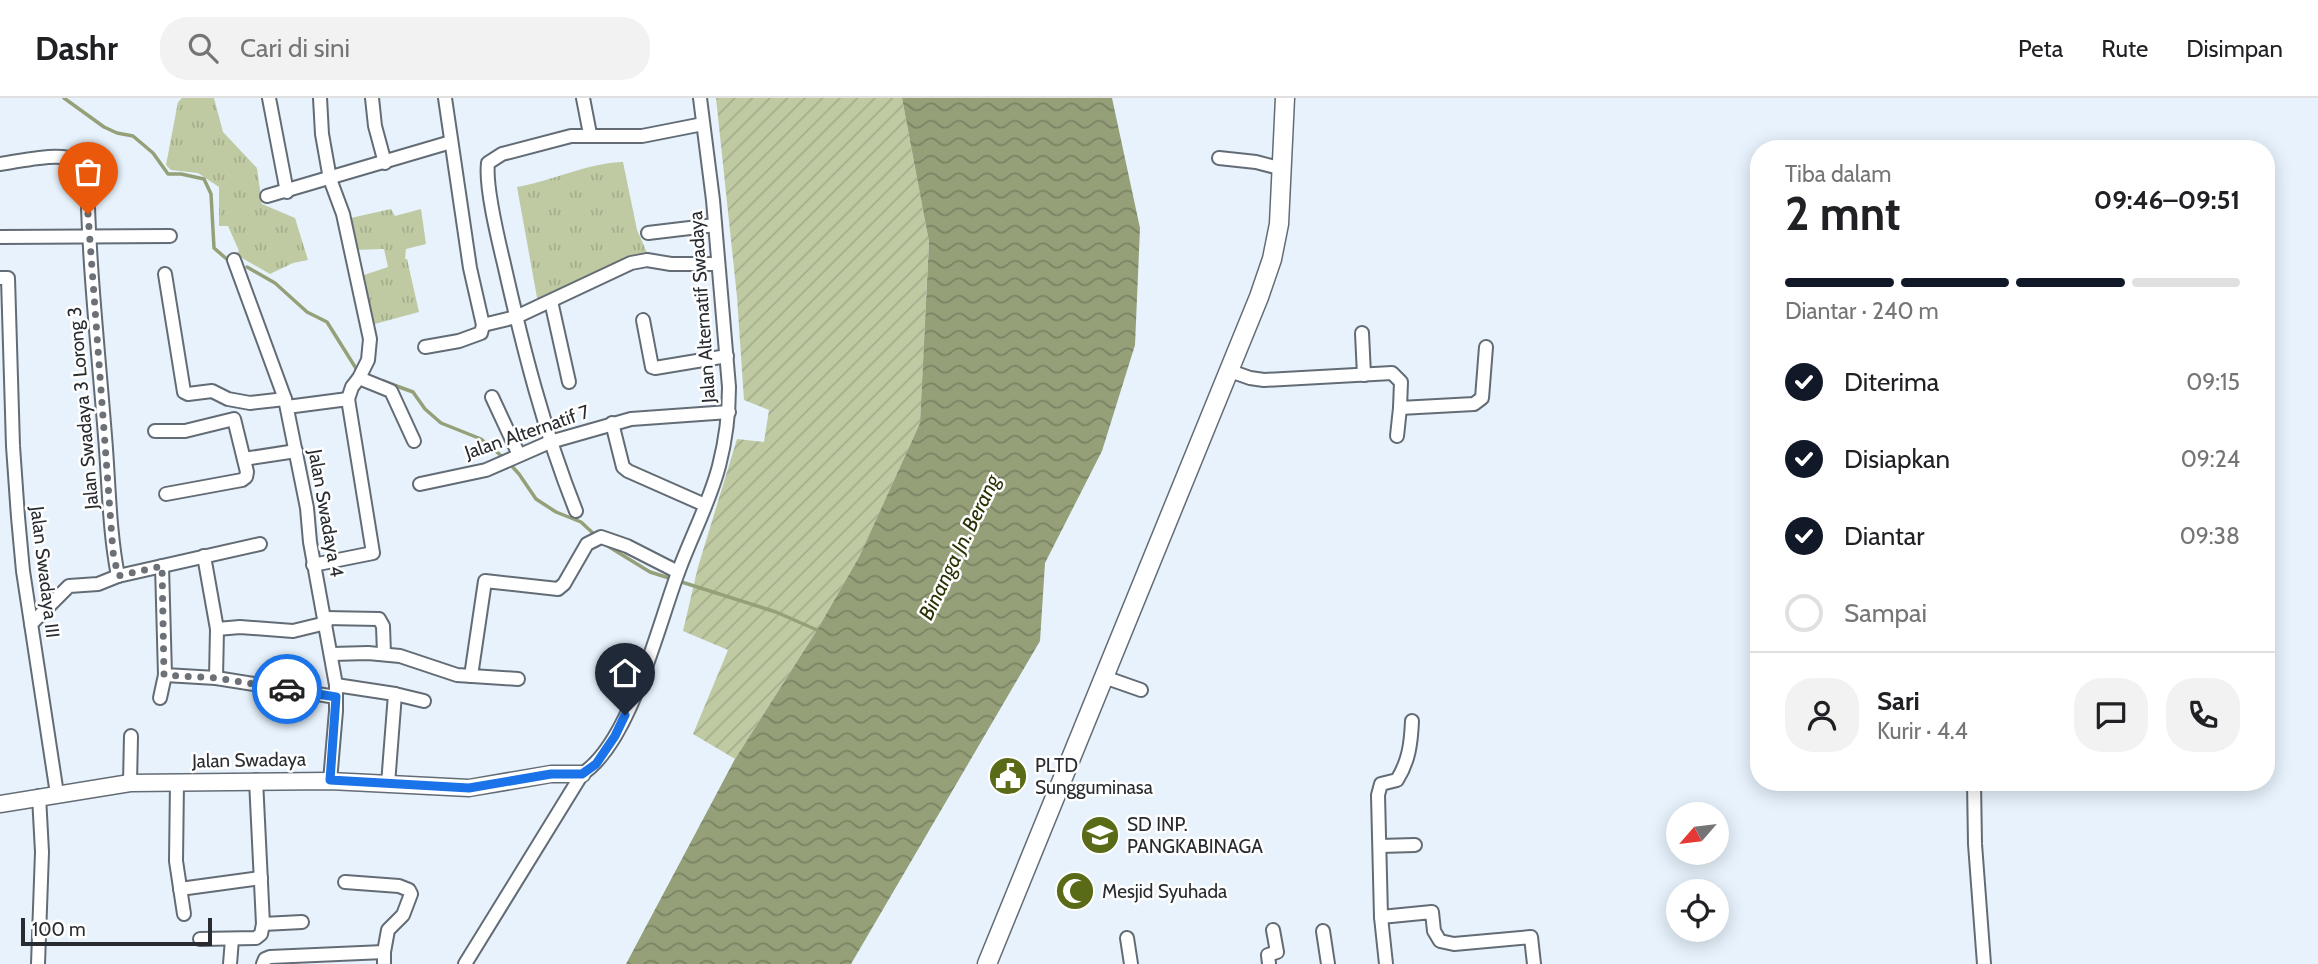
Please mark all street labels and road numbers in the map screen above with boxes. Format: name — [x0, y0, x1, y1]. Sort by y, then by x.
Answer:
street label: Jalan Alternatif Swadaya — [684, 210, 720, 405]
street label: Jalan Swadaya 3 Lorong 3 — [63, 306, 103, 511]
street label: Jalan Alternatif 7 — [461, 400, 593, 464]
street label: Jalan Swadaya 4 — [303, 446, 349, 579]
street label: Jalan Swadaya III — [25, 504, 64, 639]
street label: Jalan Swadaya — [191, 748, 306, 773]

